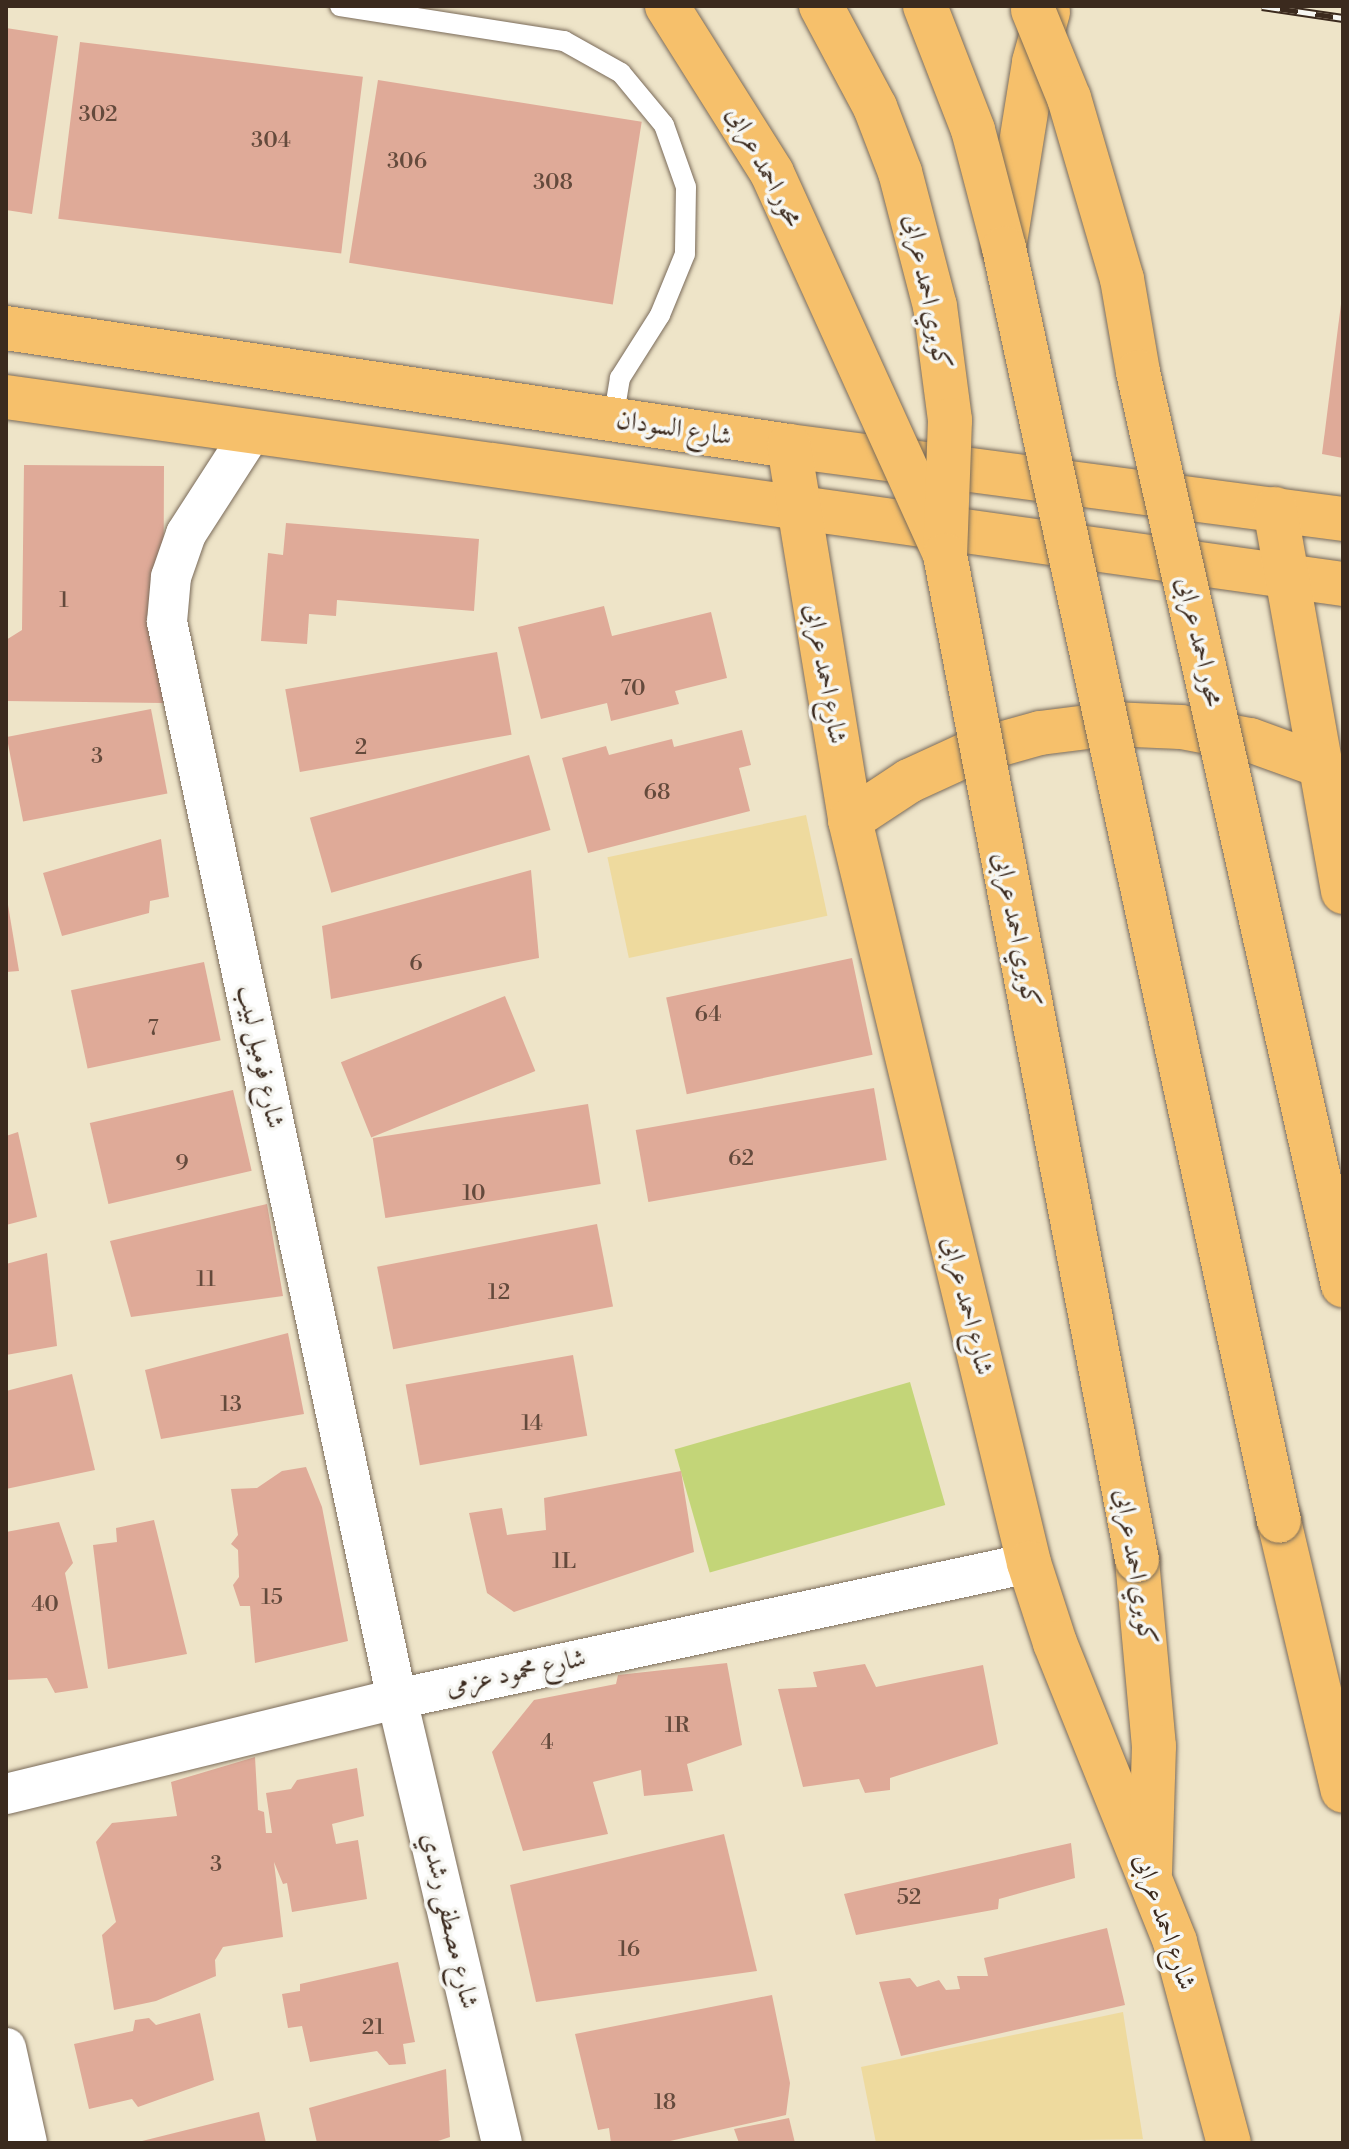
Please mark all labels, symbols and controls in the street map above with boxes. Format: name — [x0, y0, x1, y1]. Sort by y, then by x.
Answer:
street label: محور احمد عرابى — [719, 101, 809, 233]
house number: 302 — [79, 102, 117, 128]
house number: 304 — [251, 128, 291, 154]
house number: 306 — [387, 149, 427, 175]
house number: 308 — [533, 170, 573, 196]
street label: كوبري احمد عرابى — [897, 212, 957, 372]
street label: شارع السودان — [614, 404, 734, 454]
street label: محور احمد عرابى — [1169, 574, 1229, 710]
house number: 1 — [59, 588, 69, 614]
street label: شارع احمد عرابى — [797, 601, 853, 747]
house number: 70 — [620, 676, 646, 702]
house number: 2 — [355, 735, 367, 761]
house number: 3 — [91, 744, 103, 770]
house number: 68 — [644, 780, 670, 806]
street label: كوبري احمد عرابى — [986, 850, 1046, 1010]
house number: 6 — [409, 951, 423, 977]
street label: شارع فوميل لبيب — [230, 982, 290, 1132]
house number: 64 — [695, 1002, 721, 1028]
house number: 7 — [147, 1016, 159, 1042]
house number: 62 — [728, 1146, 754, 1172]
house number: 9 — [175, 1151, 189, 1177]
house number: 10 — [462, 1181, 486, 1207]
street label: شارع احمد عرابى — [935, 1233, 999, 1379]
house number: 11 — [196, 1267, 216, 1293]
house number: 12 — [488, 1280, 510, 1306]
house number: 13 — [220, 1392, 242, 1418]
house number: 14 — [521, 1411, 543, 1437]
street label: كوبري احمد عرابى — [1107, 1487, 1163, 1647]
house number: 1L — [552, 1549, 576, 1575]
house number: 15 — [261, 1585, 283, 1611]
house number: 40 — [31, 1592, 59, 1618]
street label: شارع محمود عزمى — [443, 1643, 589, 1703]
house number: 1R — [665, 1713, 689, 1739]
house number: 4 — [540, 1730, 554, 1756]
street label: شارع مصطفى رشدي — [414, 1830, 484, 2012]
street label: شارع احمد عرابى — [1126, 1850, 1202, 1994]
house number: 3 — [210, 1852, 222, 1878]
house number: 52 — [897, 1885, 921, 1911]
house number: 16 — [618, 1937, 640, 1963]
house number: 21 — [362, 2015, 384, 2041]
house number: 18 — [654, 2090, 676, 2116]

